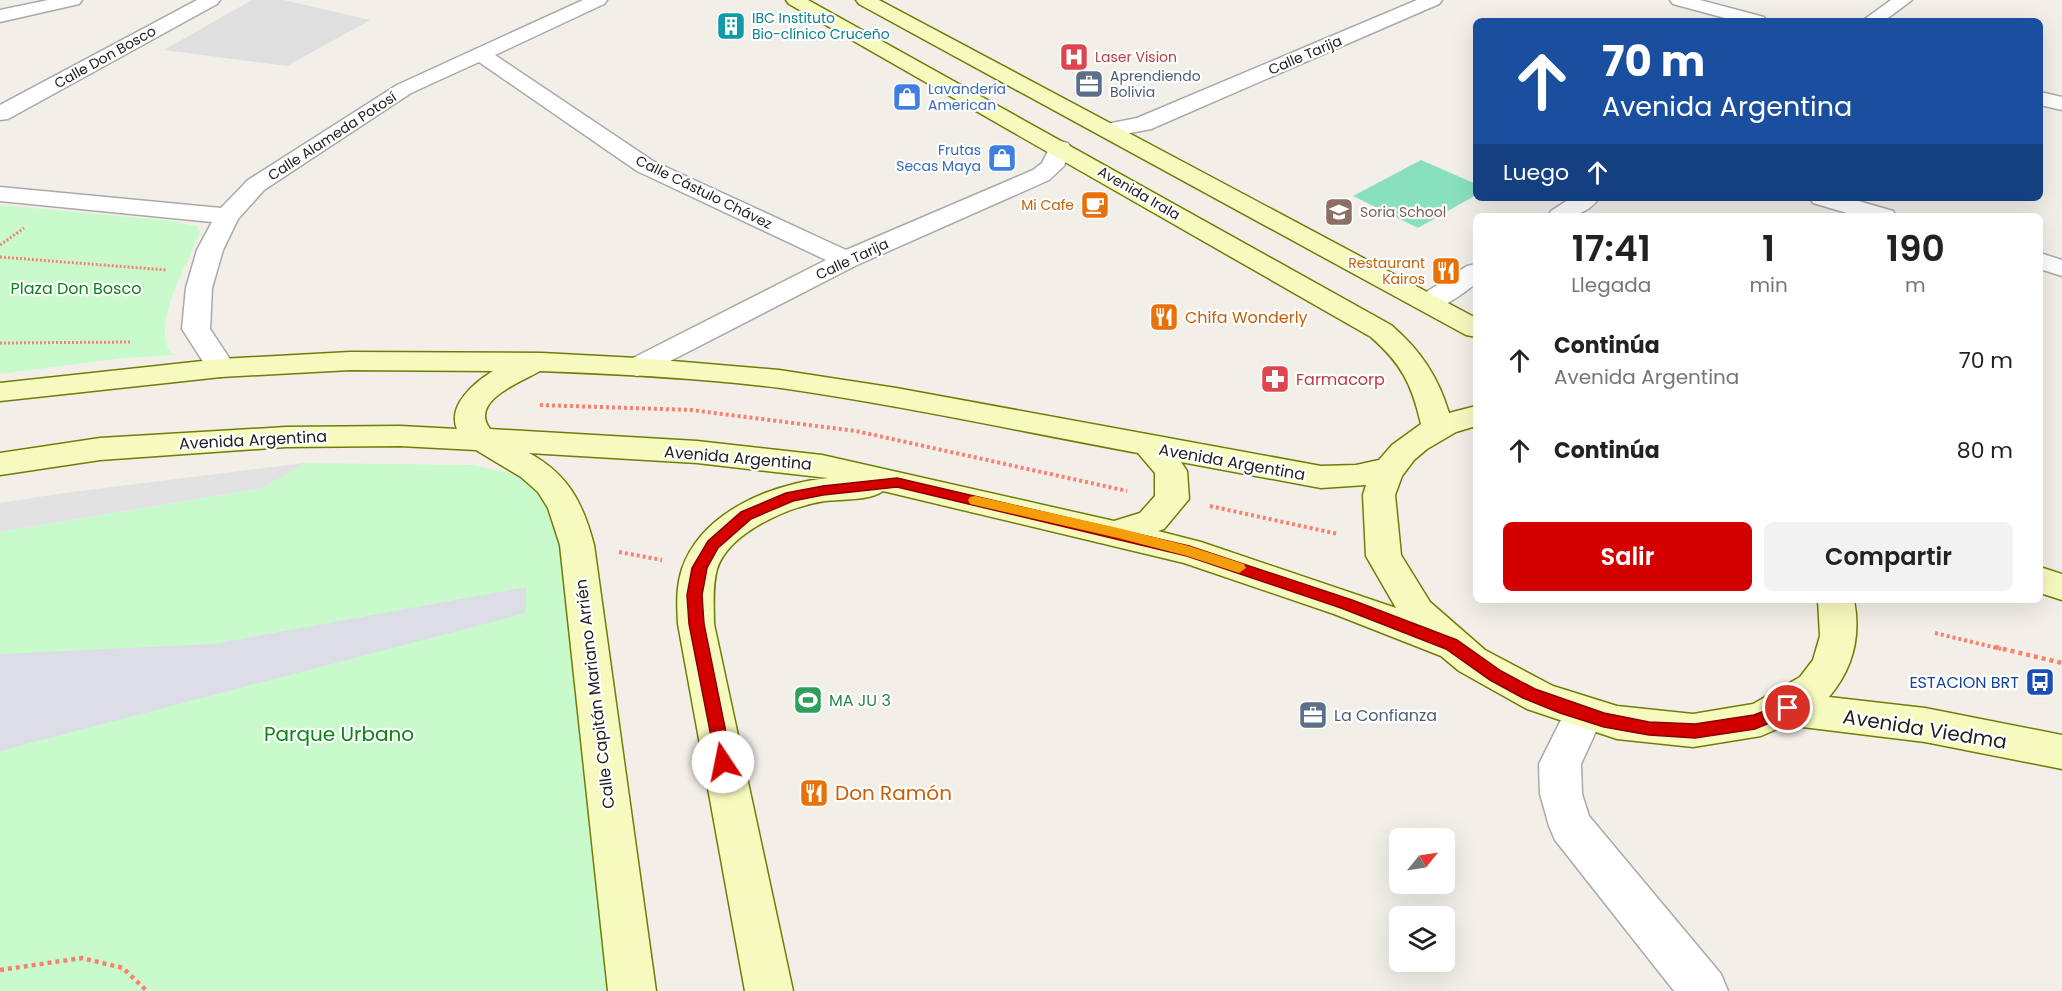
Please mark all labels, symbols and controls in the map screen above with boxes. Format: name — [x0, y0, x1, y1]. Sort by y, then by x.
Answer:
place label: IBC Instituto Bio-clínico Cruceño — [752, 8, 890, 44]
building icon: IBC Instituto Bio-clínico Cruceño — [715, 10, 747, 42]
street label: Calle Don Bosco — [51, 21, 159, 93]
street label: Calle Tarija — [1265, 31, 1345, 79]
text: 70 m — [1602, 32, 1705, 91]
hospital icon: Laser Vision — [1058, 41, 1090, 73]
icon: ahead — [1503, 42, 1581, 120]
place label: Laser Vision — [1095, 47, 1177, 67]
place label: Aprendiendo Bolivia — [1110, 66, 1201, 102]
office icon: Aprendiendo Bolivia — [1073, 68, 1105, 100]
place label: Lavandería American — [928, 79, 1006, 115]
shop icon: Lavandería American — [891, 81, 923, 113]
street label: Calle Alameda Potosí — [264, 87, 401, 185]
text: Avenida Argentina — [1602, 88, 1852, 125]
place label: Frutas Secas Maya — [896, 140, 981, 176]
shop icon: Frutas Secas Maya — [986, 142, 1018, 174]
street label: Calle Cástulo Chávez — [632, 150, 776, 234]
icon: ahead — [1581, 156, 1614, 189]
text: Luego — [1503, 157, 1569, 188]
street label: Avenida Irala — [1094, 161, 1184, 225]
cafe icon: Mi Cafe — [1079, 189, 1111, 221]
place label: Mi Cafe — [1021, 195, 1074, 215]
school or university icon: Soria School — [1323, 196, 1355, 228]
place label: Soria School — [1360, 202, 1446, 222]
text: 17:41 — [1572, 223, 1651, 274]
text: 1 — [1762, 223, 1775, 274]
text: 190 — [1886, 223, 1945, 274]
street label: Calle Tarija — [812, 233, 892, 285]
place label: Restaurant Kairos — [1348, 253, 1425, 289]
restaurant icon: Restaurant Kairos — [1430, 255, 1462, 287]
text: Llegada — [1571, 271, 1651, 299]
text: min — [1749, 271, 1788, 299]
text: m — [1905, 271, 1926, 299]
park label: Plaza Don Bosco — [11, 277, 141, 300]
restaurant icon: Chifa Wonderly — [1148, 301, 1180, 333]
place label: Chifa Wonderly — [1185, 306, 1308, 329]
text: Continúa — [1554, 330, 1660, 361]
icon: ahead — [1503, 344, 1536, 377]
text: 70 m — [1959, 345, 2013, 376]
pharmacy icon: Farmacorp — [1259, 363, 1291, 395]
text: Avenida Argentina — [1554, 363, 1739, 391]
place label: Farmacorp — [1296, 368, 1385, 391]
street label: Avenida Argentina — [178, 425, 328, 455]
icon: ahead — [1503, 434, 1536, 467]
text: Continúa — [1554, 435, 1660, 466]
text: 80 m — [1957, 435, 2013, 466]
street label: Avenida Argentina — [1157, 438, 1307, 486]
street label: Avenida Argentina — [663, 440, 813, 476]
button: Salir — [1503, 522, 1752, 591]
button: Compartir — [1764, 522, 2013, 591]
street label: Calle Capitán Mariano Arrién — [569, 578, 621, 810]
bus stop icon: ESTACION BRT — [2024, 666, 2056, 698]
place label: ESTACION BRT — [1909, 671, 2019, 694]
pin — [1762, 682, 1813, 733]
sports icon: MA JU 3 — [792, 684, 824, 716]
place label: MA JU 3 — [829, 689, 891, 712]
icon: arrive — [1771, 691, 1804, 724]
office icon: La Confianza — [1297, 699, 1329, 731]
street label: Avenida Viedma — [1841, 702, 2009, 756]
place label: La Confianza — [1334, 704, 1437, 727]
park label: Parque Urbano — [264, 720, 414, 748]
position arrow — [691, 730, 755, 794]
restaurant icon: Don Ramón — [798, 777, 830, 809]
place label: Don Ramón — [835, 779, 952, 807]
north arrow — [1389, 828, 1455, 894]
map controls — [1389, 828, 1455, 972]
button: layers — [1389, 906, 1455, 972]

